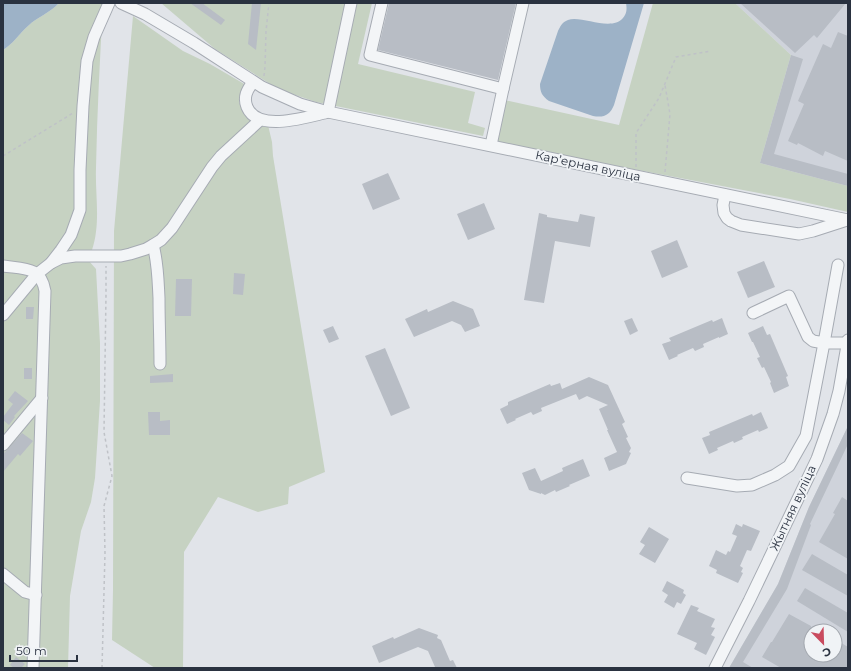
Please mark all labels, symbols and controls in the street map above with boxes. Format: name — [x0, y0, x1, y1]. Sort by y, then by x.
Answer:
street label: Карʼерная вуліца — [534, 147, 642, 184]
street label: Жытняя вуліца — [766, 463, 819, 553]
north arrow — [803, 623, 843, 663]
scale bar — [10, 637, 77, 663]
text: 50 m — [16, 643, 47, 658]
text: С — [820, 644, 833, 660]

